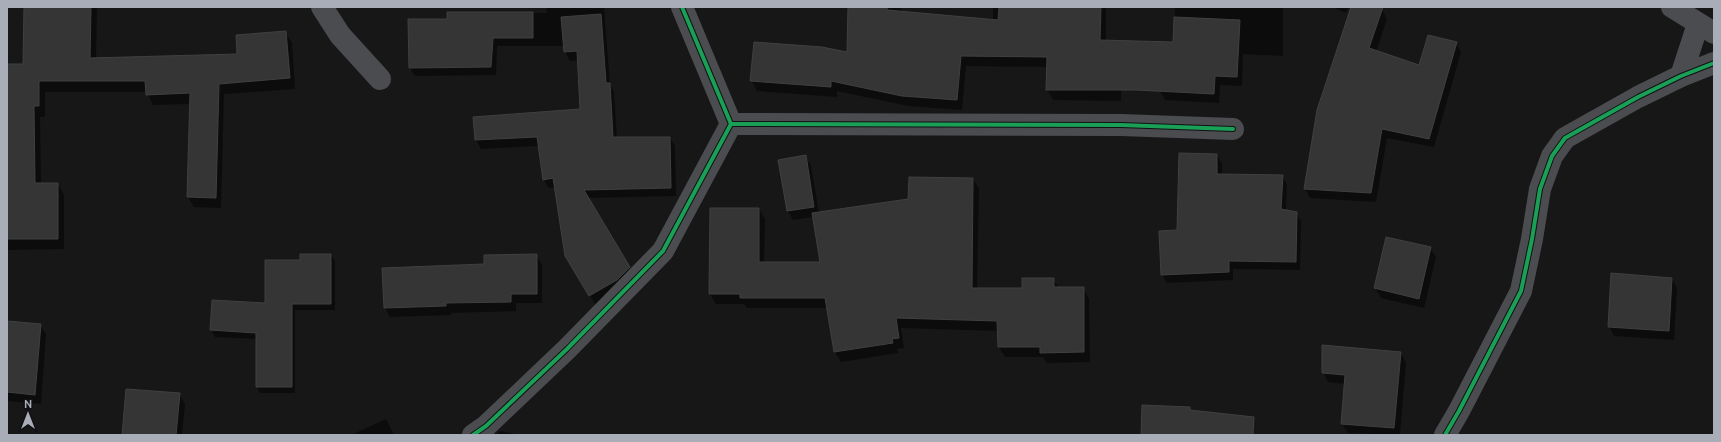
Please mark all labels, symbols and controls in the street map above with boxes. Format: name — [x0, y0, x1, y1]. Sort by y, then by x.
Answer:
north arrow — [8, 394, 48, 434]
text: N — [24, 398, 32, 410]

